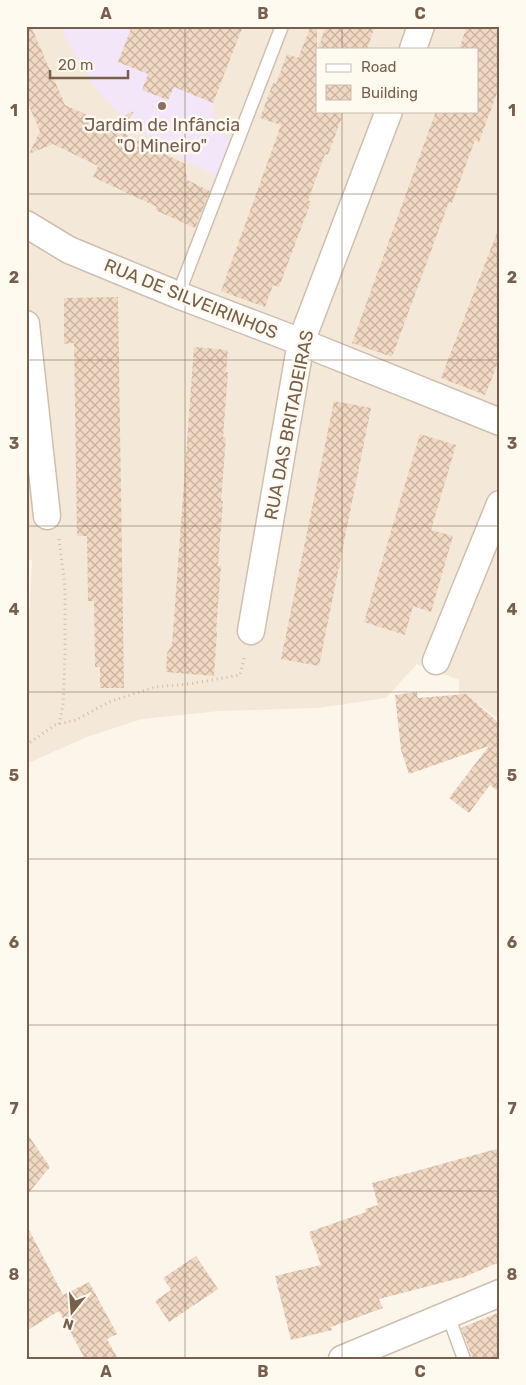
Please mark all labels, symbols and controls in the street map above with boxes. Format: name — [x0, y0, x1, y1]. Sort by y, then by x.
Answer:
text: A — [100, 4, 112, 23]
text: B — [257, 4, 269, 23]
text: C — [414, 4, 426, 23]
scale bar — [50, 48, 128, 80]
legend — [316, 48, 478, 112]
text: 20 m — [58, 56, 93, 74]
text: Road — [361, 58, 397, 76]
text: Building — [361, 84, 418, 102]
marker: Jardim de Infância "O Mineiro" — [156, 100, 168, 112]
text: 1 — [10, 101, 18, 120]
text: 1 — [508, 101, 516, 120]
place label: Jardim de Infância "O Mineiro" — [84, 114, 240, 157]
street label: RUA DE SILVEIRINHOS — [101, 254, 281, 344]
text: 2 — [9, 268, 19, 287]
text: 2 — [507, 268, 517, 287]
street label: RUA DAS BRITADEIRAS — [260, 328, 318, 522]
text: 3 — [9, 434, 19, 453]
text: 3 — [507, 434, 517, 453]
text: 4 — [9, 600, 20, 619]
text: 4 — [507, 600, 518, 619]
text: 5 — [9, 766, 19, 785]
text: 5 — [507, 766, 517, 785]
text: 6 — [9, 933, 19, 952]
text: 6 — [507, 933, 517, 952]
text: 7 — [9, 1099, 19, 1118]
text: 7 — [507, 1099, 517, 1118]
text: 8 — [9, 1265, 20, 1284]
text: 8 — [507, 1265, 518, 1284]
north arrow — [48, 1288, 98, 1338]
text: N — [61, 1314, 76, 1334]
text: A — [100, 1362, 112, 1381]
text: B — [257, 1362, 269, 1381]
text: C — [414, 1362, 426, 1381]

